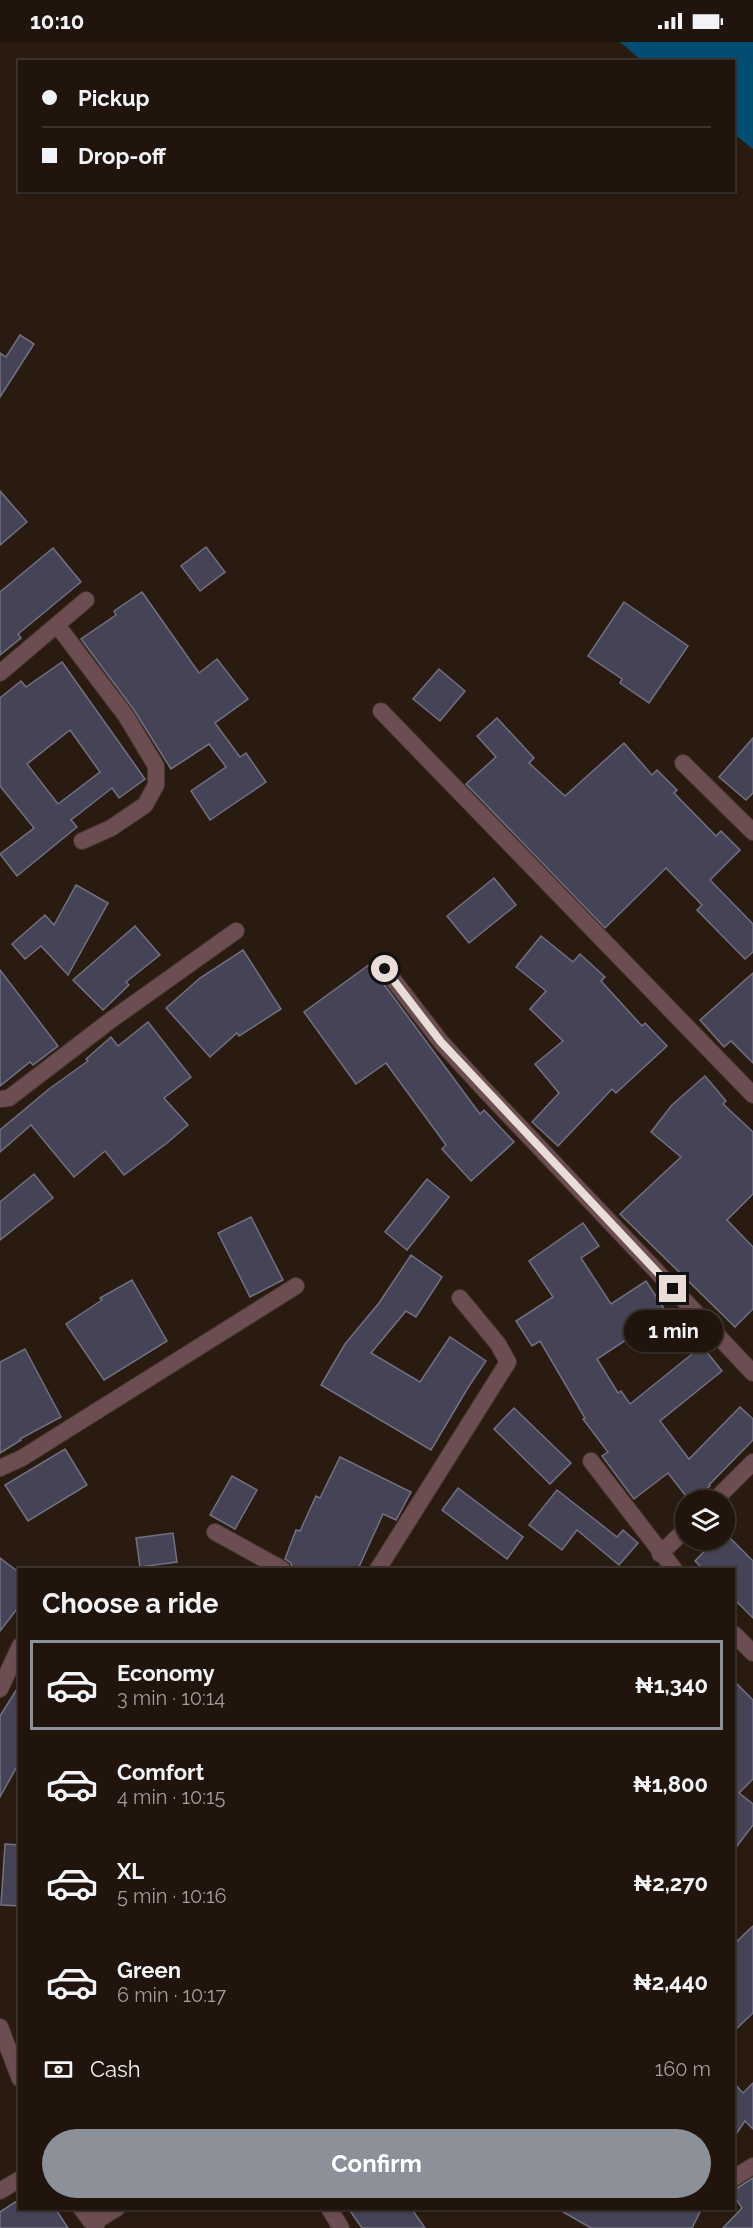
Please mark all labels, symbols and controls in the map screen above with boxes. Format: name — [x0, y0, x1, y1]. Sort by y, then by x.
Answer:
text: 10:10 — [30, 8, 84, 34]
text: Pickup — [78, 85, 150, 111]
text: Drop-off — [78, 143, 166, 169]
route start — [371, 955, 398, 982]
route end — [659, 1275, 686, 1302]
callout: 1 min — [624, 1310, 722, 1352]
text: 1 min — [648, 1319, 699, 1343]
map controls — [675, 1490, 735, 1550]
button: layers — [675, 1490, 735, 1550]
text: Choose a ride — [42, 1588, 218, 1619]
icon: car — [45, 1658, 99, 1712]
text: Economy — [117, 1660, 215, 1686]
text: ₦1,340 — [635, 1672, 708, 1698]
text: 3 min · 10:14 — [117, 1686, 225, 1710]
icon: car — [45, 1757, 99, 1811]
text: Comfort — [117, 1759, 204, 1785]
text: ₦1,800 — [633, 1771, 708, 1797]
text: 4 min · 10:15 — [117, 1785, 225, 1809]
icon: car — [45, 1856, 99, 1910]
text: XL — [117, 1858, 144, 1884]
text: ₦2,270 — [633, 1870, 708, 1896]
text: 5 min · 10:16 — [117, 1884, 227, 1908]
icon: car — [45, 1955, 99, 2009]
text: Green — [117, 1957, 181, 1983]
text: ₦2,440 — [633, 1969, 708, 1995]
text: 6 min · 10:17 — [117, 1983, 226, 2007]
icon: cash — [42, 2053, 75, 2086]
text: Cash — [90, 2056, 141, 2082]
text: 160 m — [655, 2057, 711, 2081]
button: Confirm — [42, 2129, 711, 2198]

